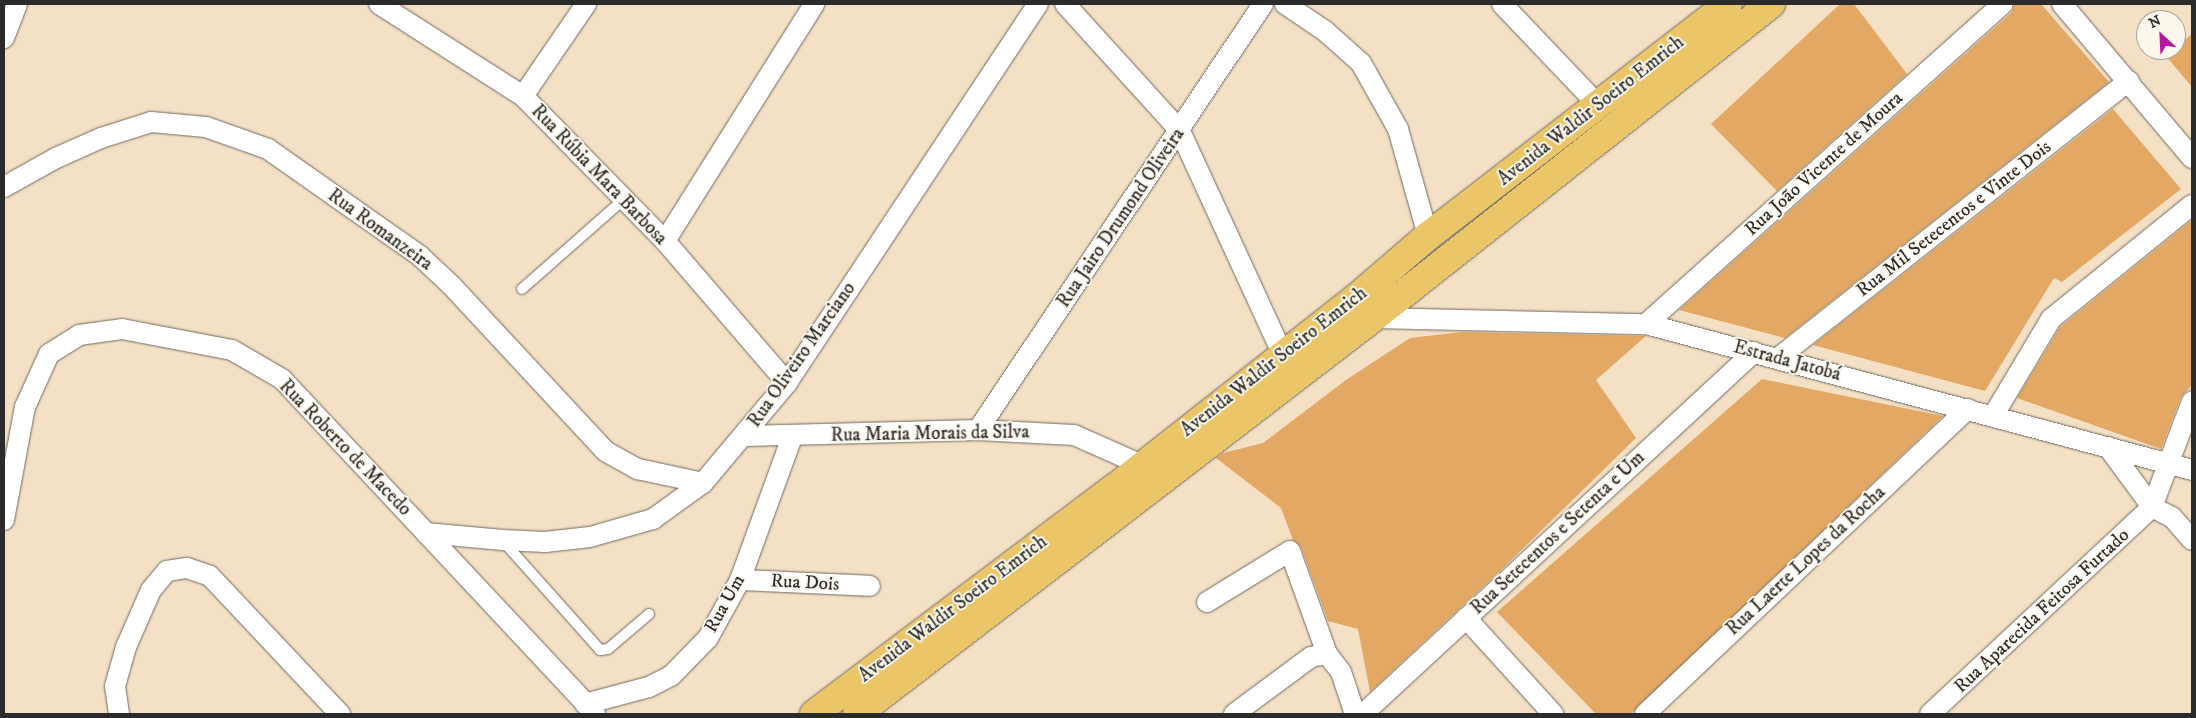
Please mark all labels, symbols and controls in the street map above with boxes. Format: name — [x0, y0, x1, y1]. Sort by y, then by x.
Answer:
north arrow — [2136, 10, 2186, 60]
text: N — [2146, 12, 2164, 33]
street label: Avenida Waldir Soeiro Emrich — [1493, 31, 1689, 191]
street label: Rua João Vicente de Moura — [1740, 87, 1908, 241]
street label: Rua Rúbia Mara Barbosa — [526, 100, 672, 250]
street label: Rua Jairo Drumond Oliveira — [1052, 124, 1190, 312]
street label: Rua Mil Setecentos e Vinte Dois — [1852, 136, 2056, 302]
street label: Rua Romanzeira — [323, 184, 437, 276]
street label: Rua Oliveiro Marciano — [743, 278, 861, 432]
street label: Avenida Waldir Soeiro Emrich — [1176, 282, 1372, 442]
street label: Estrada Jatobá — [1731, 336, 1843, 386]
street label: Rua Roberto de Macedo — [274, 375, 416, 521]
street label: Rua Maria Morais da Silva — [830, 421, 1030, 447]
street label: Rua Setecentos e Setenta e Um — [1466, 446, 1650, 620]
street label: Rua Laerte Lopes da Rocha — [1722, 481, 1890, 641]
street label: Rua Aparecida Feitosa Furtado — [1950, 524, 2134, 698]
street label: Avenida Waldir Soeiro Emrich — [854, 531, 1052, 687]
street label: Rua Dois — [770, 570, 840, 596]
street label: Rua Um — [700, 571, 750, 637]

